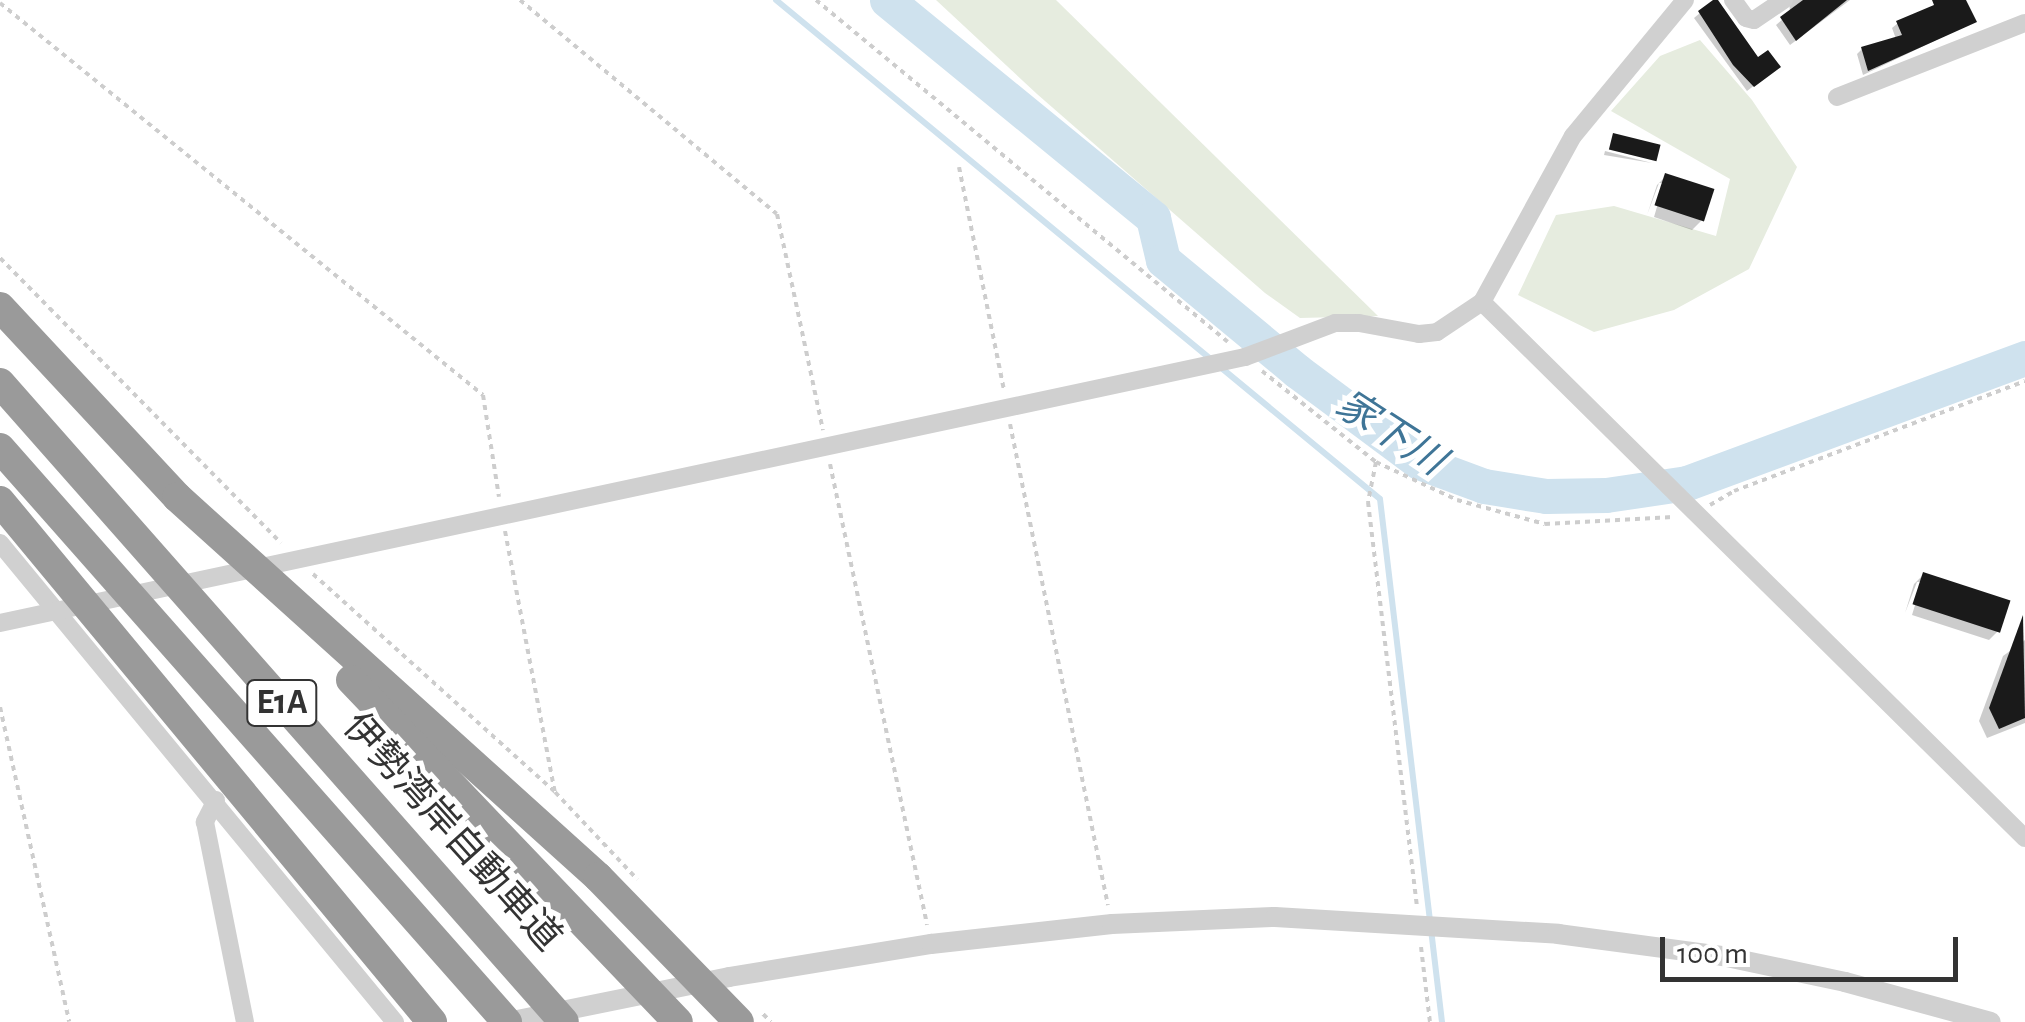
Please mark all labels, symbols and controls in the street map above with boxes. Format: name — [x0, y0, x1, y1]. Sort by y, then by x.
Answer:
water label: 家下川 — [1327, 380, 1453, 486]
road number: E1A — [244, 673, 320, 733]
street label: 伊勢湾岸自動車道 — [332, 705, 570, 961]
scale bar — [1665, 917, 1962, 979]
text: 100 m — [1677, 939, 1748, 969]

